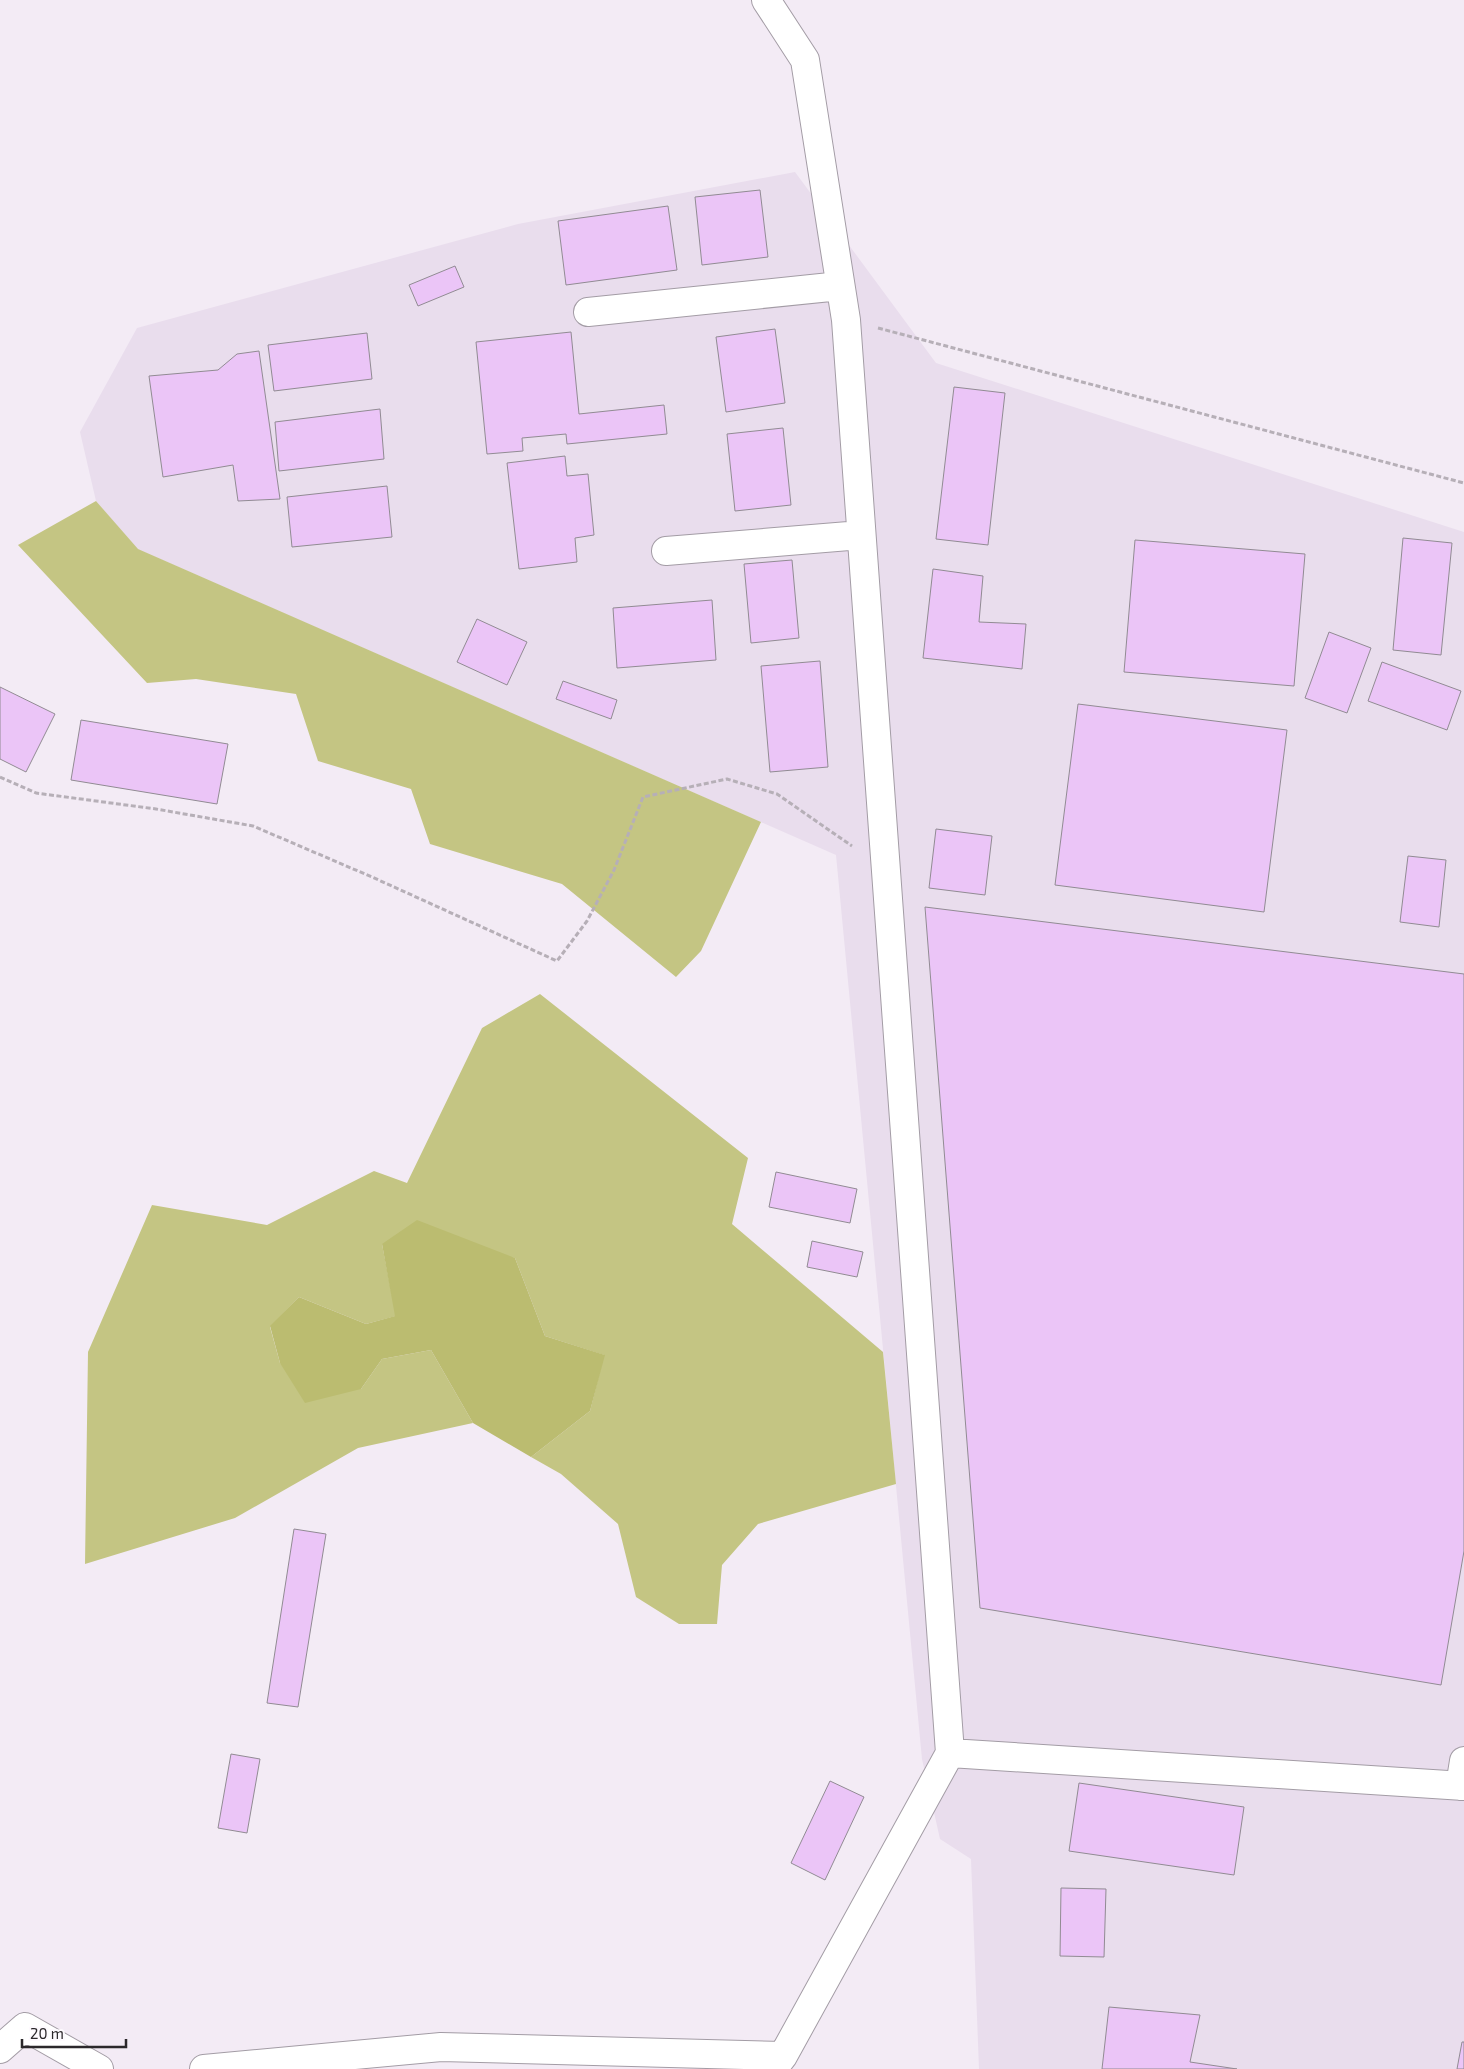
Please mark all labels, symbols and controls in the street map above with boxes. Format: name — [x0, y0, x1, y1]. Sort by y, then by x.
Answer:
scale bar — [22, 2016, 126, 2048]
text: 20 m — [30, 2024, 64, 2042]

